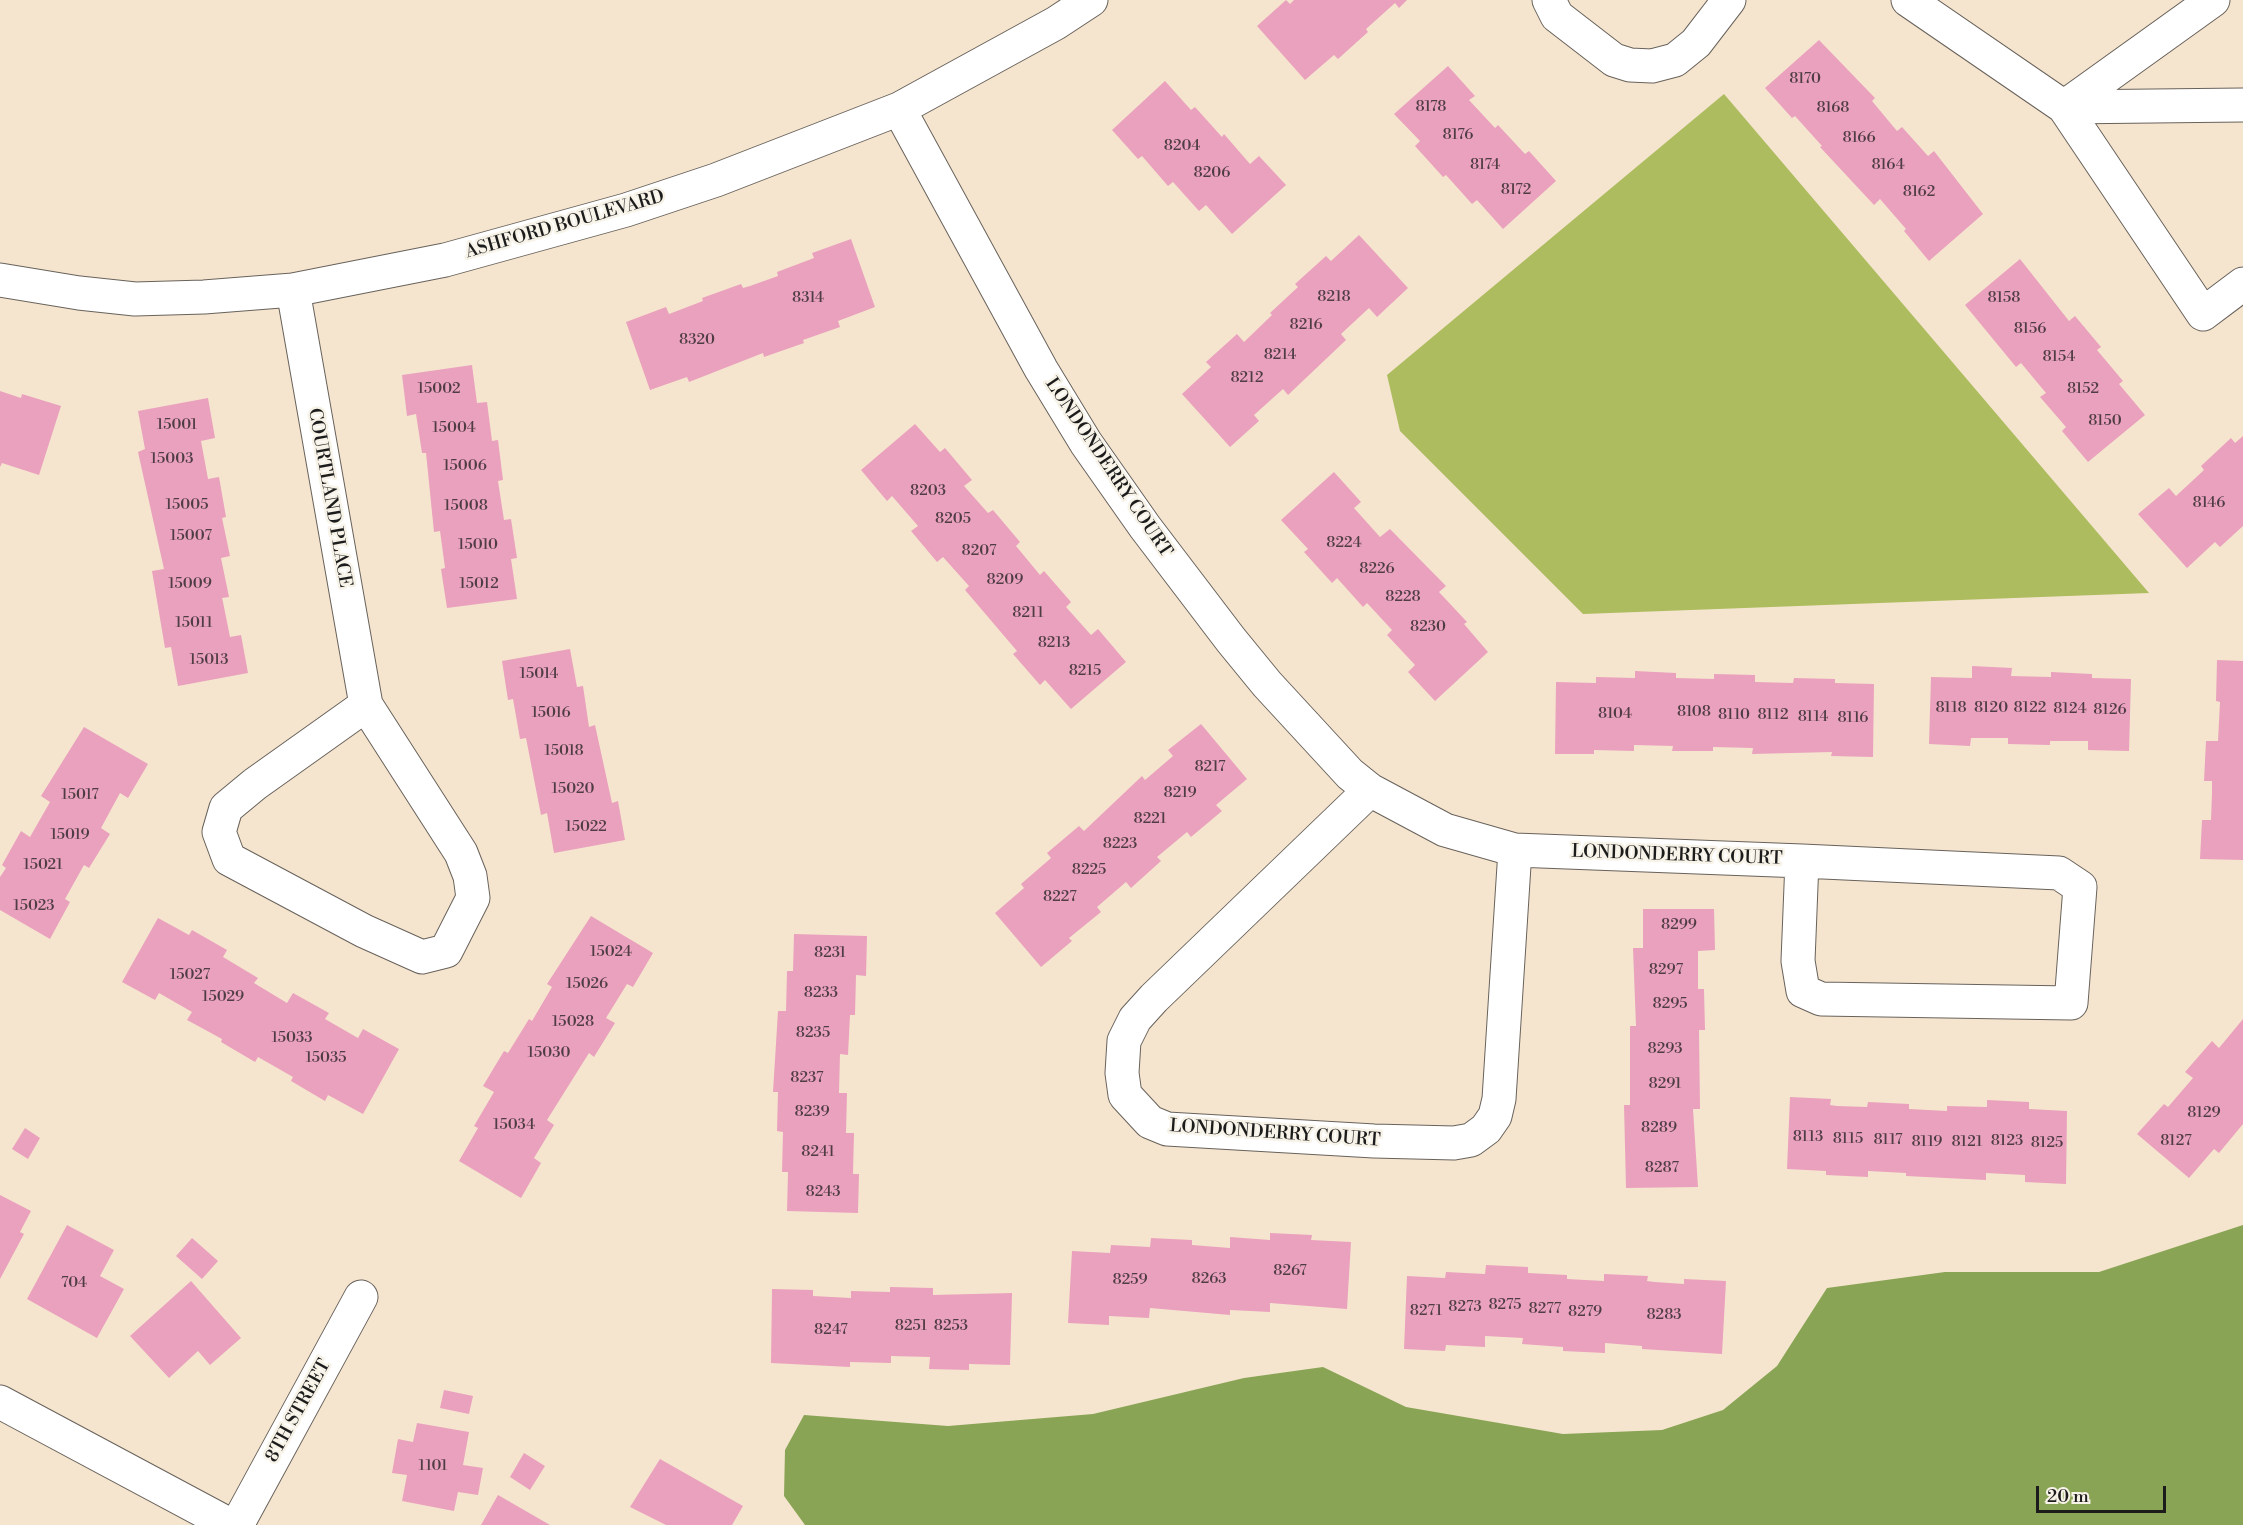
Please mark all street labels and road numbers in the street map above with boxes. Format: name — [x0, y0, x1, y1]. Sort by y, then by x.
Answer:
street label: ASHFORD BOULEVARD — [463, 186, 667, 264]
street label: LONDONDERRY COURT — [1040, 374, 1176, 562]
street label: COURTLAND PLACE — [303, 407, 355, 589]
street label: LONDONDERRY COURT — [1571, 842, 1783, 870]
street label: LONDONDERRY COURT — [1169, 1116, 1381, 1152]
street label: 8TH STREET — [262, 1356, 336, 1466]

